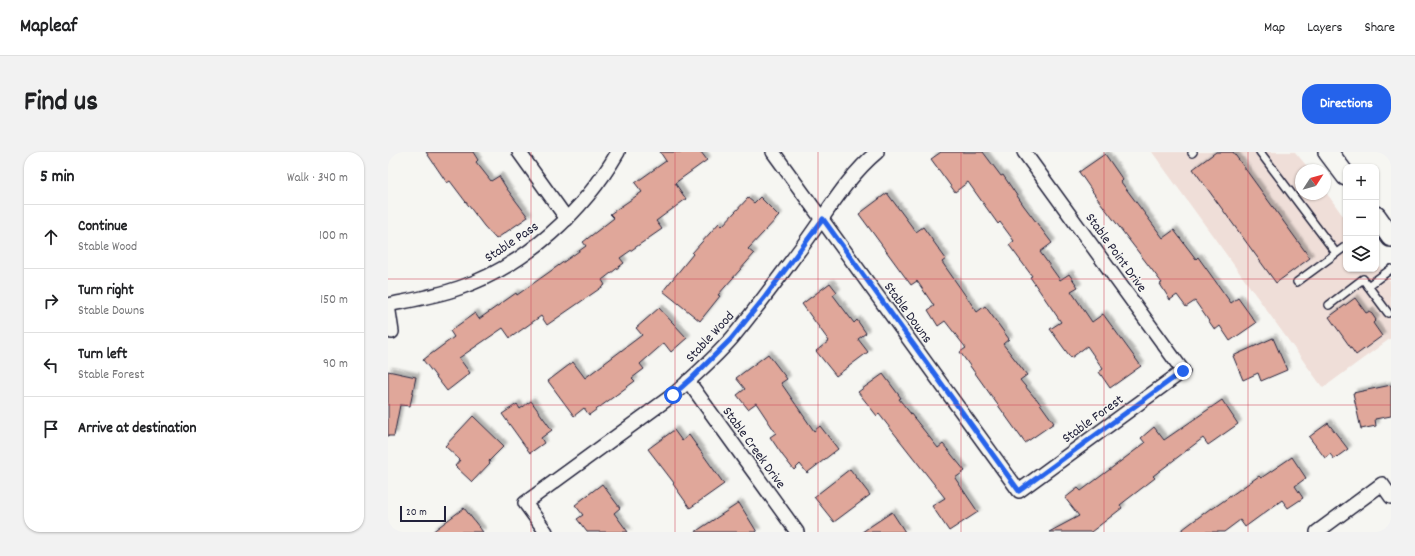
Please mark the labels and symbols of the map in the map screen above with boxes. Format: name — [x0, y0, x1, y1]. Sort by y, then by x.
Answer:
north arrow — [1295, 164, 1331, 200]
street label: Stable Point Drive — [1080, 209, 1151, 297]
street label: Stable Pass — [481, 217, 543, 268]
street label: Stable Downs — [878, 278, 937, 348]
street label: Stable Wood — [681, 307, 740, 367]
route end — [1174, 362, 1192, 380]
route start — [664, 386, 682, 404]
street label: Stable Forest — [1058, 390, 1128, 449]
street label: Stable Creek Drive — [717, 403, 790, 493]
scale bar — [400, 504, 446, 523]

